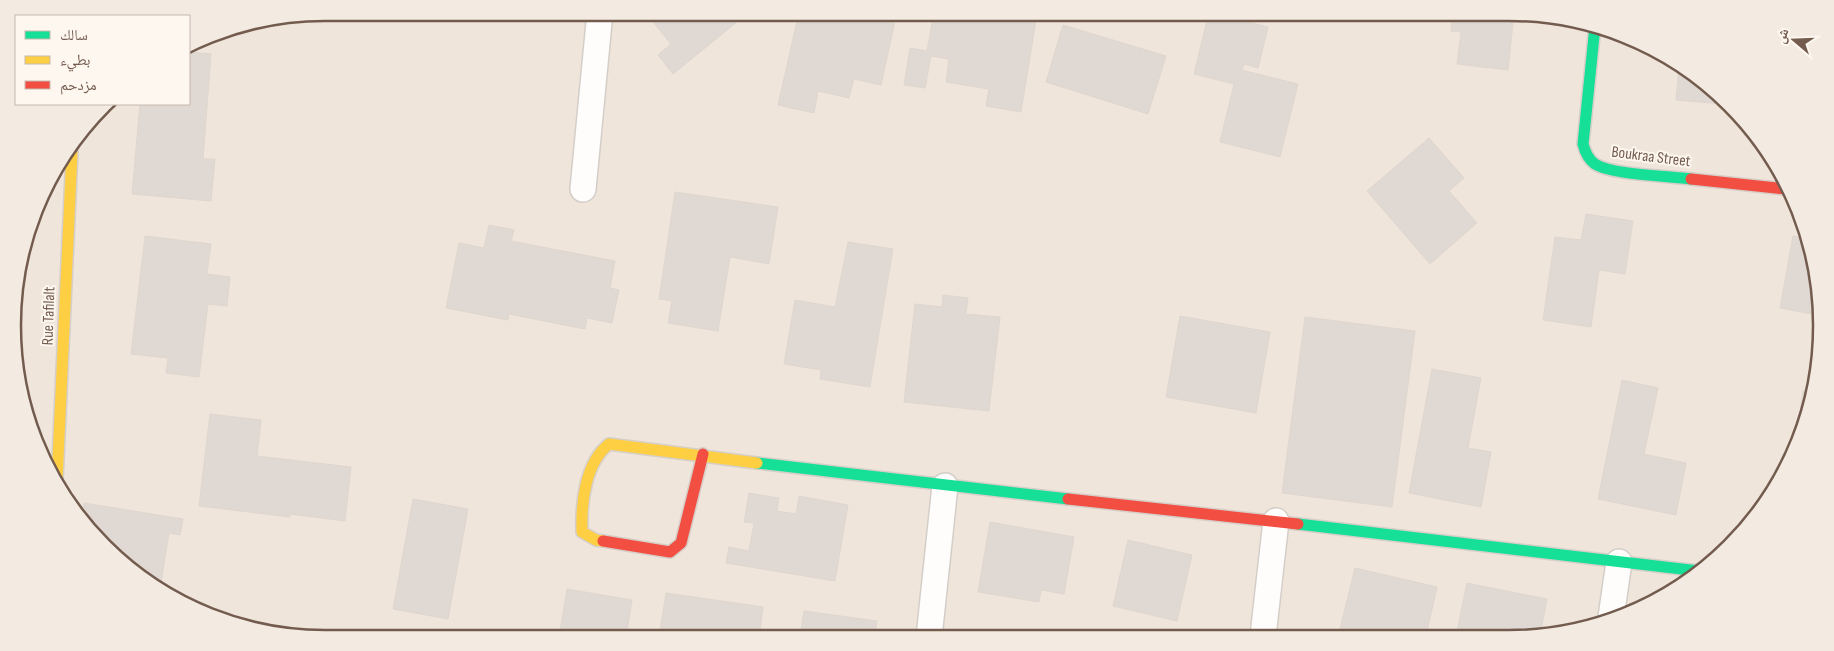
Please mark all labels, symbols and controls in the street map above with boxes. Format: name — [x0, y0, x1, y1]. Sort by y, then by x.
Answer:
legend — [15, 15, 190, 105]
north arrow — [1769, 15, 1819, 65]
text: سالك — [60, 26, 88, 45]
text: ش — [1772, 26, 1793, 46]
text: بطيء — [60, 51, 90, 72]
text: مزدحم — [60, 76, 97, 95]
street label: Boukraa Street — [1610, 143, 1692, 171]
street label: Rue Tafilalt — [38, 286, 60, 346]

